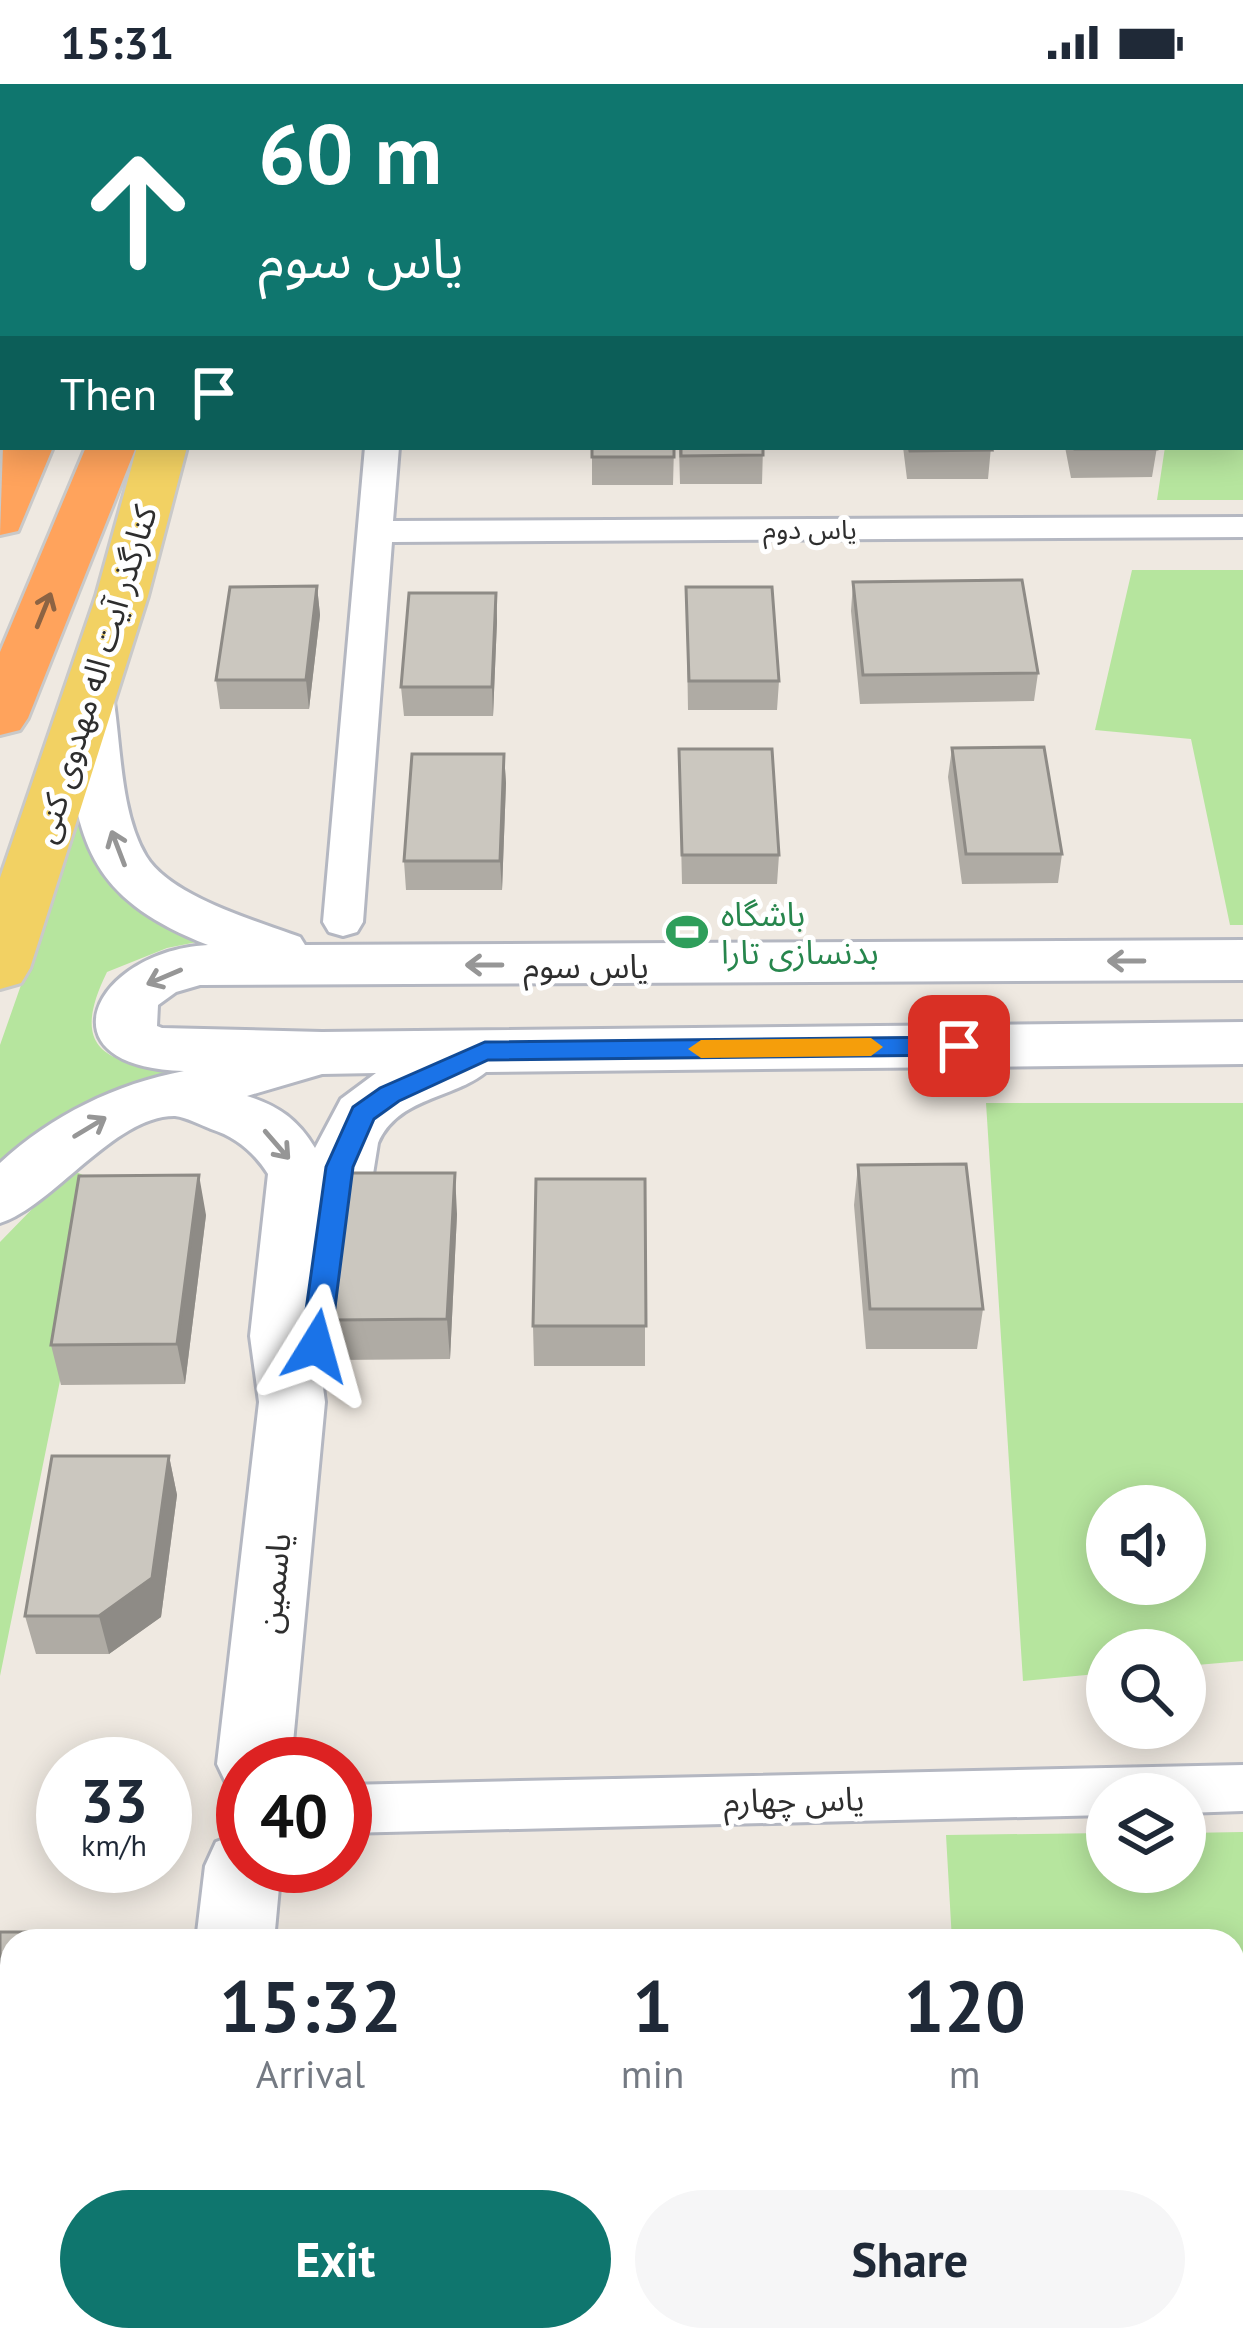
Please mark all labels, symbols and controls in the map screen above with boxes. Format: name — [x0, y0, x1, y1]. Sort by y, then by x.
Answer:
text: 15:31 — [60, 13, 174, 71]
text: 60 m — [258, 98, 442, 207]
icon: ahead — [60, 132, 216, 288]
text: یاس سوم — [258, 223, 464, 293]
icon: arrive — [181, 360, 247, 426]
text: Then — [60, 364, 157, 422]
street label: کنارگذر آیت اله مهدوی کنی — [22, 500, 166, 848]
street label: یاس دوم — [763, 512, 857, 550]
one-way arrow — [35, 593, 56, 630]
one-way arrow — [105, 830, 127, 867]
place label: باشگاه بدنسازی تارا — [721, 892, 879, 973]
sports icon: باشگاه بدنسازی تارا — [664, 909, 710, 955]
street label: یاس سوم — [523, 944, 649, 991]
one-way arrow — [1107, 950, 1146, 972]
one-way arrow — [465, 954, 504, 977]
one-way arrow — [146, 968, 183, 989]
pin — [908, 995, 1010, 1097]
icon: arrive — [926, 1013, 992, 1079]
one-way arrow — [72, 1115, 107, 1139]
one-way arrow — [263, 1129, 291, 1159]
position arrow — [253, 1283, 379, 1409]
map controls — [1086, 1485, 1206, 1893]
button: sound — [1086, 1485, 1206, 1605]
street label: یاسمین — [246, 1531, 300, 1635]
button: search — [1086, 1629, 1206, 1749]
speed limit sign: 40 — [216, 1737, 372, 1893]
text: 33 — [80, 1761, 148, 1839]
button: layers — [1086, 1773, 1206, 1893]
street label: یاس چهارم — [723, 1776, 865, 1826]
text: km/h — [81, 1825, 147, 1864]
text: 15:32 — [219, 1959, 402, 2052]
text: 1 — [632, 1959, 673, 2052]
text: 120 — [903, 1959, 1026, 2052]
text: Arrival — [256, 2048, 365, 2099]
text: min — [621, 2048, 684, 2099]
text: m — [949, 2048, 980, 2099]
button: Exit — [60, 2190, 611, 2328]
button: Share — [635, 2190, 1185, 2328]

